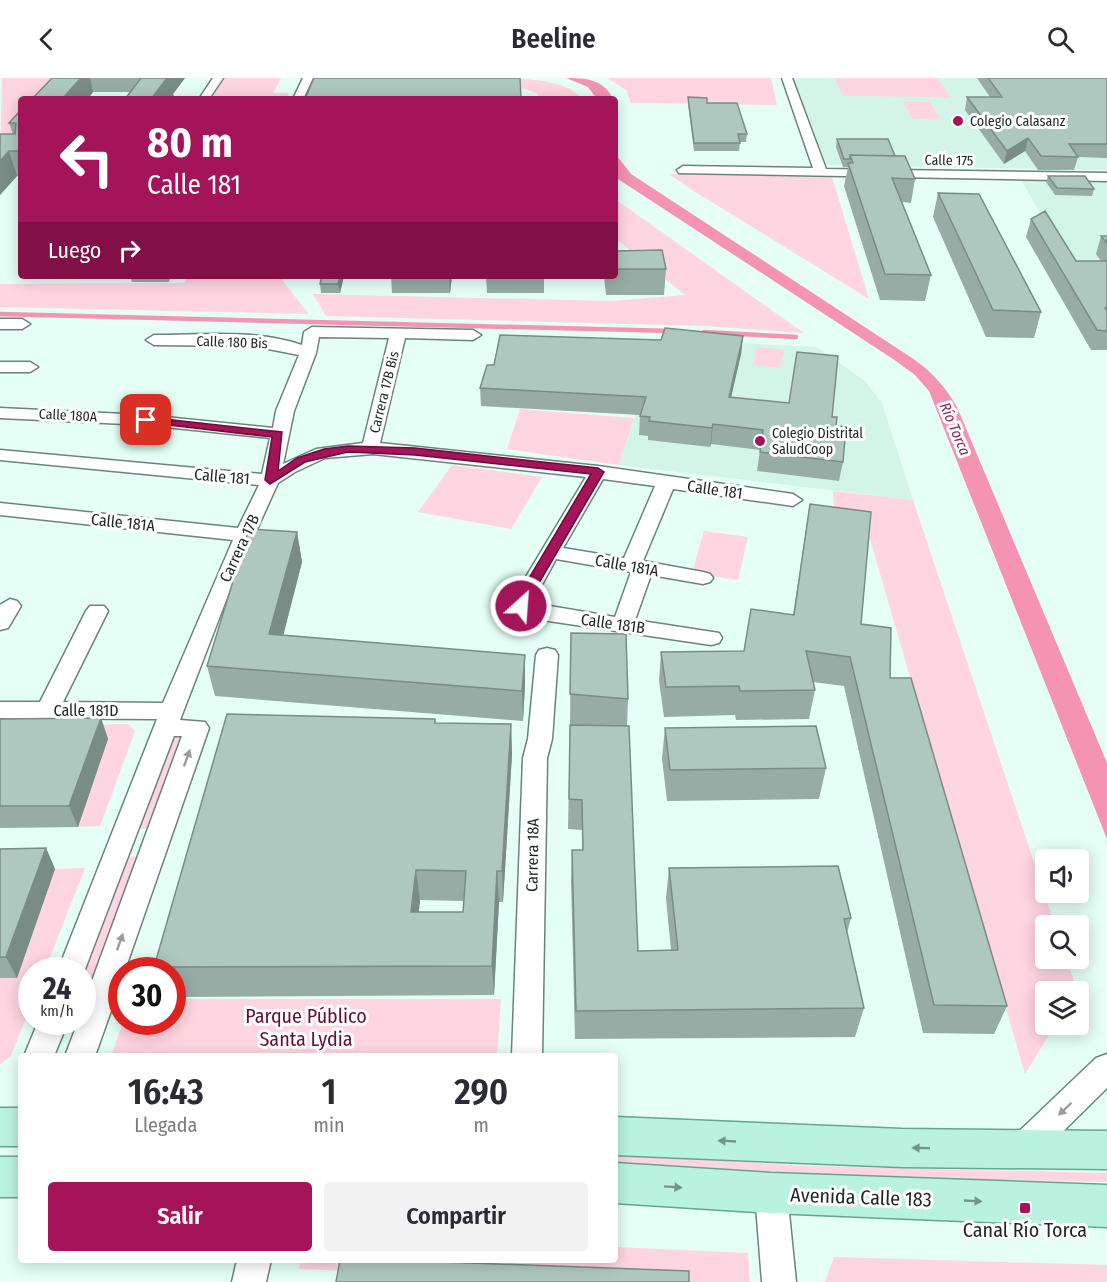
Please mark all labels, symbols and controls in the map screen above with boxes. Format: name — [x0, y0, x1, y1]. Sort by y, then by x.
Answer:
icon: back — [30, 23, 63, 56]
text: Beeline — [511, 23, 596, 55]
icon: search — [1044, 23, 1077, 56]
place label: Colegio Calasanz — [970, 113, 1066, 130]
marker: Colegio Calasanz — [951, 114, 965, 128]
text: 80 m — [147, 118, 233, 168]
icon: left — [48, 120, 126, 198]
street label: Calle 175 — [925, 152, 973, 169]
text: Calle 181 — [147, 169, 241, 201]
icon: right — [113, 234, 146, 267]
text: Luego — [48, 237, 101, 264]
street label: Calle 180 Bis — [196, 333, 268, 352]
street label: Carrera 17B Bis — [366, 349, 403, 435]
pin — [120, 394, 171, 445]
water label: Río Torca — [936, 400, 974, 458]
icon: arrive — [129, 403, 162, 436]
street label: Calle 180A — [38, 405, 98, 426]
place label: Colegio Distrital SaludCoop — [772, 425, 863, 458]
marker: Colegio Distrital SaludCoop — [753, 434, 767, 448]
street label: Calle 181 — [193, 465, 251, 488]
street label: Calle 181 — [686, 476, 744, 503]
street label: Calle 181A — [90, 510, 156, 535]
street label: Carrera 17B — [216, 511, 264, 585]
street label: Calle 181A — [594, 551, 661, 581]
position arrow — [489, 574, 553, 638]
street label: Calle 181B — [580, 610, 646, 637]
street label: Calle 181D — [53, 701, 119, 720]
one-way arrow — [182, 749, 192, 767]
street label: Carrera 18A — [522, 817, 543, 892]
map controls — [1035, 849, 1089, 1035]
button: sound — [1035, 849, 1089, 903]
button: search — [1035, 915, 1089, 969]
one-way arrow — [116, 932, 126, 950]
speed limit sign: 30 — [108, 957, 186, 1035]
text: 24 — [43, 971, 71, 1007]
button: layers — [1035, 981, 1089, 1035]
text: km/h — [40, 1002, 74, 1020]
park label: Parque Público Santa Lydia — [245, 1004, 367, 1051]
text: 16:43 — [128, 1070, 204, 1114]
text: 1 — [322, 1070, 337, 1114]
text: 290 — [454, 1070, 508, 1114]
one-way arrow — [1057, 1102, 1072, 1116]
text: Llegada — [134, 1113, 197, 1137]
text: min — [314, 1113, 345, 1137]
text: m — [474, 1113, 489, 1137]
one-way arrow — [717, 1136, 736, 1145]
one-way arrow — [912, 1143, 931, 1153]
button: Salir — [48, 1182, 312, 1251]
button: Compartir — [324, 1182, 588, 1251]
one-way arrow — [664, 1182, 683, 1191]
street label: Avenida Calle 183 — [790, 1183, 932, 1211]
one-way arrow — [964, 1197, 983, 1206]
marker: Canal Río Torca — [1018, 1201, 1032, 1215]
place label: Canal Río Torca — [963, 1218, 1087, 1242]

